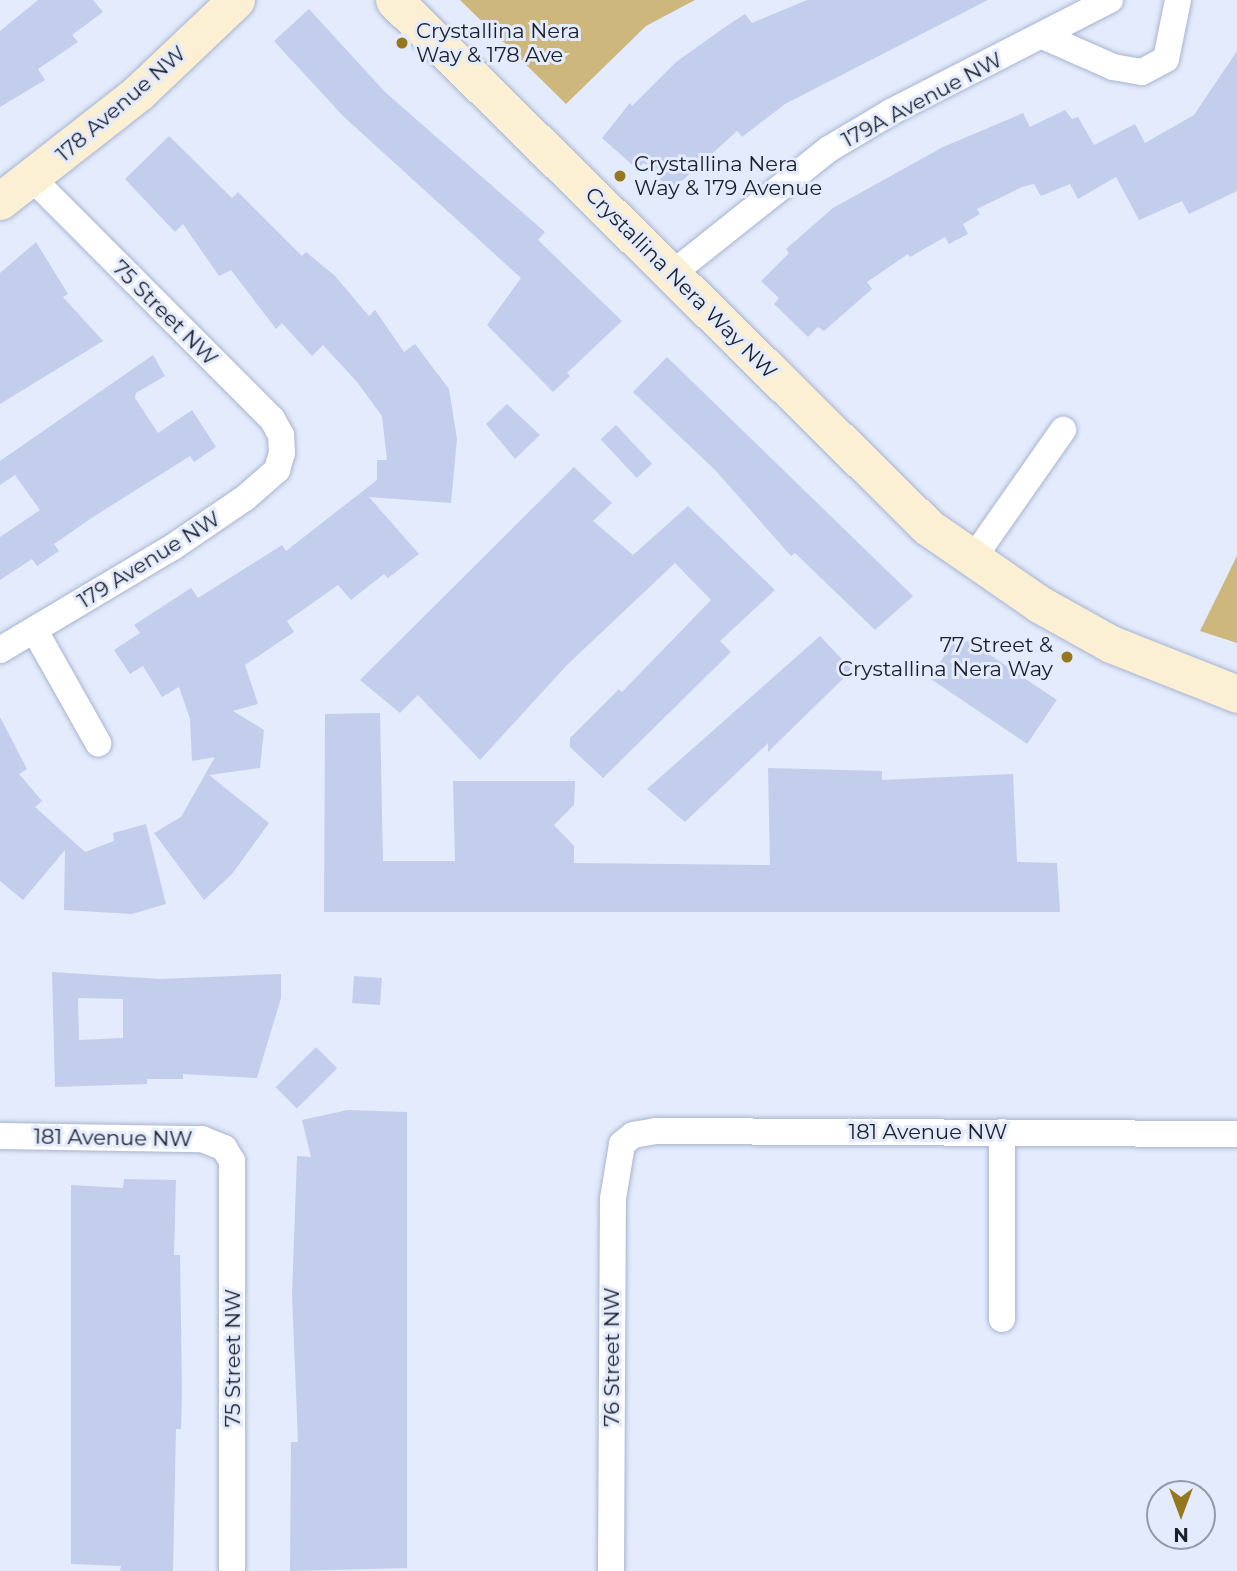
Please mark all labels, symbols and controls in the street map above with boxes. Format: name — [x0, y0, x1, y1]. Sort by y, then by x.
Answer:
place label: Crystallina Nera Way & 178 Ave — [416, 18, 580, 68]
marker: Crystallina Nera Way & 178 Ave — [394, 35, 410, 51]
street label: 178 Avenue NW — [51, 41, 191, 167]
street label: 179A Avenue NW — [838, 47, 1006, 153]
place label: Crystallina Nera Way & 179 Avenue — [634, 151, 822, 201]
marker: Crystallina Nera Way & 179 Avenue — [612, 168, 628, 184]
street label: Crystallina Nera Way NW — [580, 182, 782, 384]
street label: 75 Street NW — [107, 255, 223, 371]
street label: 179 Avenue NW — [73, 506, 225, 614]
place label: 77 Street & Crystallina Nera Way — [838, 632, 1053, 682]
marker: 77 Street & Crystallina Nera Way — [1059, 649, 1075, 665]
street label: 181 Avenue NW — [849, 1119, 1007, 1145]
street label: 181 Avenue NW — [33, 1124, 193, 1152]
street label: 76 Street NW — [599, 1287, 625, 1427]
street label: 75 Street NW — [220, 1289, 246, 1427]
north arrow — [1146, 1480, 1216, 1550]
text: N — [1173, 1523, 1189, 1546]

